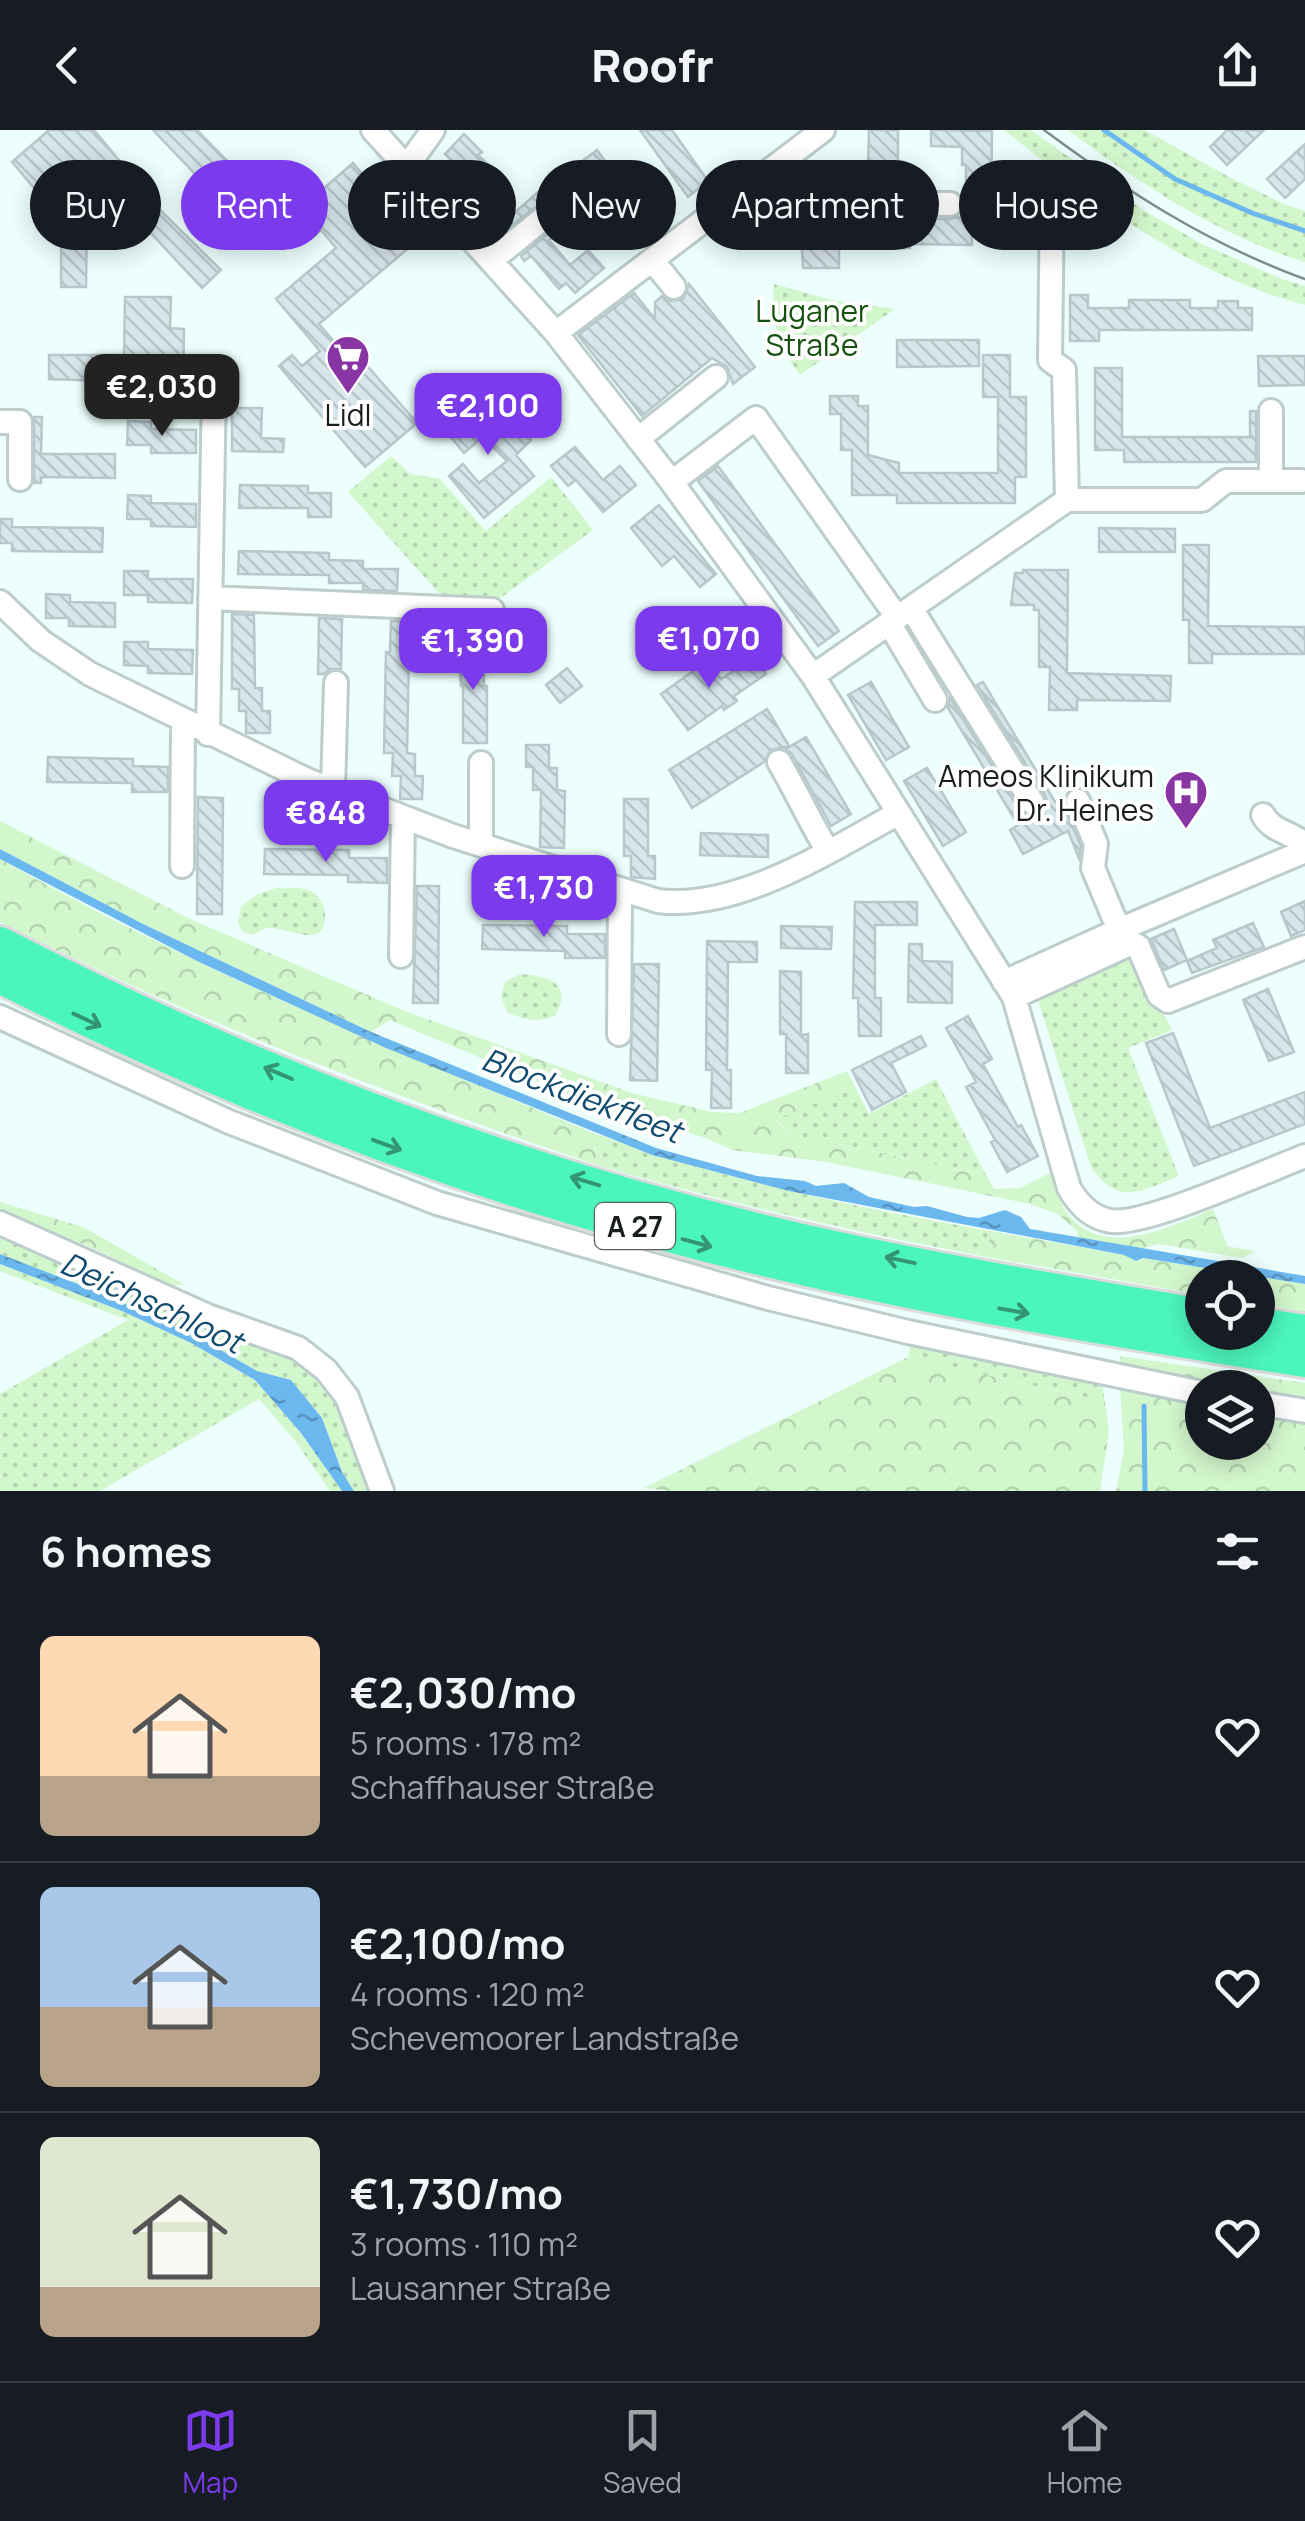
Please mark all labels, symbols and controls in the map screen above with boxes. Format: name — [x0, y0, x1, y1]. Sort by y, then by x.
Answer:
text: Roofr — [591, 34, 714, 96]
icon: back — [40, 38, 95, 93]
icon: share — [1210, 38, 1265, 93]
chip: Buy — [30, 160, 161, 250]
chip: Rent — [181, 160, 328, 250]
chip: Filters — [348, 160, 516, 250]
chip: New — [536, 160, 676, 250]
chip: Apartment — [696, 160, 939, 250]
chip: House — [959, 160, 1134, 250]
park label: Luganer Straße — [755, 290, 869, 365]
supermarket icon: Lidl — [325, 334, 371, 395]
pin: €2,030 — [81, 354, 243, 439]
text: €2,030 — [106, 364, 218, 408]
pin: €2,100 — [407, 373, 569, 458]
text: €2,100 — [437, 383, 539, 427]
place label: Lidl — [324, 394, 372, 435]
pin: €1,070 — [628, 606, 790, 691]
pin: €1,390 — [392, 608, 554, 693]
text: €1,070 — [657, 616, 761, 660]
text: €1,390 — [421, 618, 525, 662]
place label: Ameos Klinikum Dr. Heines — [938, 755, 1154, 830]
hospital icon: Ameos Klinikum Dr. Heines — [1163, 769, 1209, 830]
pin: €848 — [267, 780, 385, 865]
text: €848 — [286, 790, 366, 834]
pin: €1,730 — [463, 855, 625, 940]
text: €1,730 — [493, 865, 595, 909]
one-way arrow — [71, 1012, 101, 1031]
water label: Blockdiekfleet — [476, 1037, 691, 1154]
one-way arrow — [264, 1063, 294, 1081]
one-way arrow — [371, 1138, 402, 1156]
one-way arrow — [570, 1171, 601, 1189]
road number: A 27 — [595, 1203, 675, 1249]
one-way arrow — [681, 1234, 712, 1253]
water label: Deichschloot — [54, 1241, 253, 1365]
one-way arrow — [885, 1250, 917, 1269]
map controls — [1185, 1260, 1275, 1460]
button: locate — [1185, 1260, 1275, 1350]
one-way arrow — [998, 1302, 1030, 1321]
button: layers — [1185, 1370, 1275, 1460]
text: 6 homes — [40, 1522, 212, 1580]
icon: filters — [1210, 1524, 1265, 1579]
text: €2,030/mo — [350, 1663, 576, 1721]
icon: home — [120, 1676, 240, 1796]
icon: heart — [1210, 1709, 1265, 1764]
text: 5 rooms · 178 m² — [350, 1721, 581, 1765]
text: Schaffhauser Straße — [350, 1765, 655, 1809]
text: €2,100/mo — [350, 1914, 565, 1972]
icon: home — [120, 1927, 240, 2047]
icon: heart — [1210, 1960, 1265, 2015]
text: 4 rooms · 120 m² — [350, 1972, 585, 2016]
text: Schevemoorer Landstraße — [350, 2016, 739, 2060]
text: €1,730/mo — [350, 2164, 563, 2222]
icon: home — [120, 2177, 240, 2297]
icon: heart — [1210, 2210, 1265, 2265]
text: 3 rooms · 110 m² — [350, 2222, 578, 2266]
text: Lausanner Straße — [350, 2266, 611, 2310]
tab: Map — [182, 2403, 238, 2501]
tab: Saved — [603, 2403, 682, 2501]
tab: Home — [1047, 2403, 1123, 2501]

